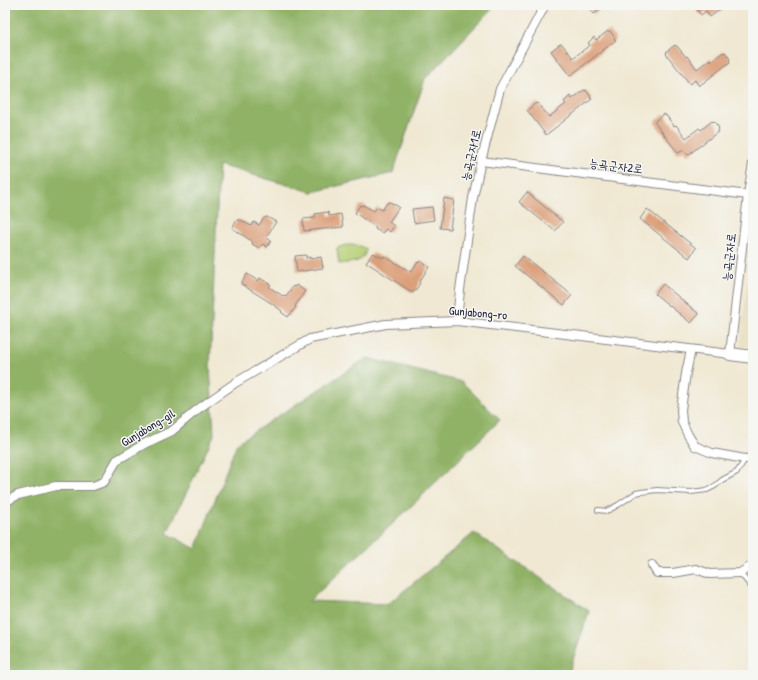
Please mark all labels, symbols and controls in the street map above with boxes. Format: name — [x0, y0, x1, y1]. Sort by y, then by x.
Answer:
street label: 능곡군자1로 — [456, 127, 485, 182]
street label: 능곡군자2로 — [588, 154, 644, 177]
street label: 능곡군자로 — [718, 232, 739, 282]
street label: Gunjabong-ro — [448, 301, 508, 324]
street label: Gunjabong-gil — [118, 404, 179, 450]

